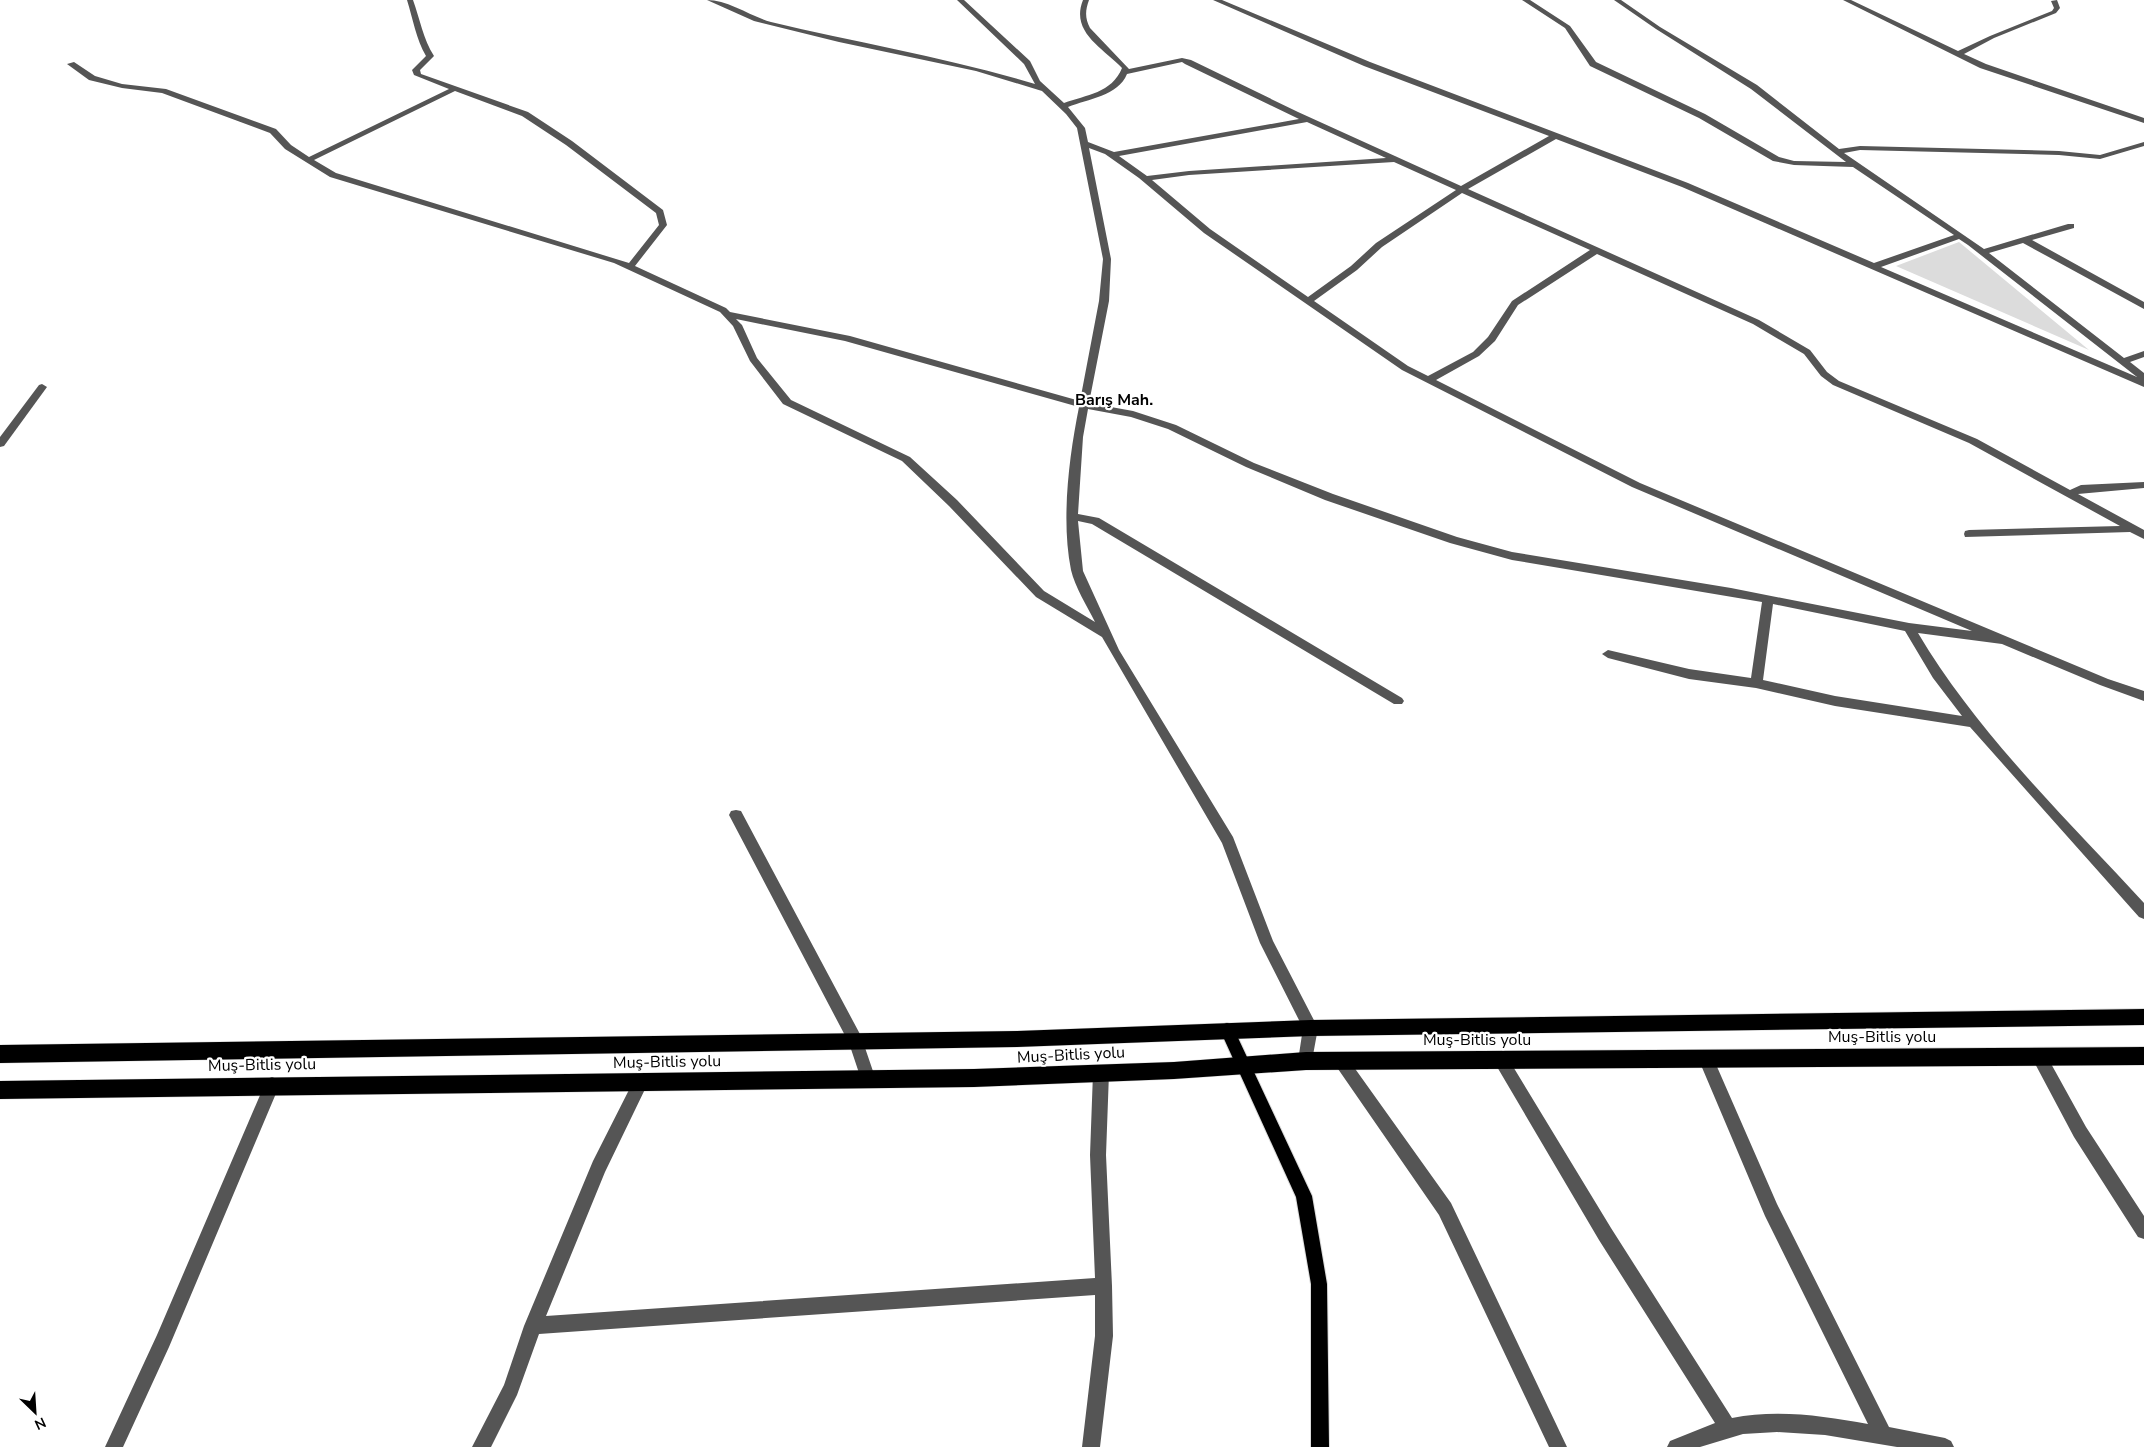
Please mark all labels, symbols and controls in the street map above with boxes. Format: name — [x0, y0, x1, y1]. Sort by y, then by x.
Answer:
district label: Barış Mah. — [1075, 389, 1153, 411]
street label: Muş-Bitlis yolu — [1828, 1026, 1936, 1048]
street label: Muş-Bitlis yolu — [1423, 1029, 1531, 1051]
street label: Muş-Bitlis yolu — [1016, 1041, 1126, 1069]
street label: Muş-Bitlis yolu — [613, 1050, 721, 1074]
street label: Muş-Bitlis yolu — [208, 1053, 316, 1077]
north arrow — [10, 1387, 60, 1437]
text: N — [32, 1413, 49, 1434]

